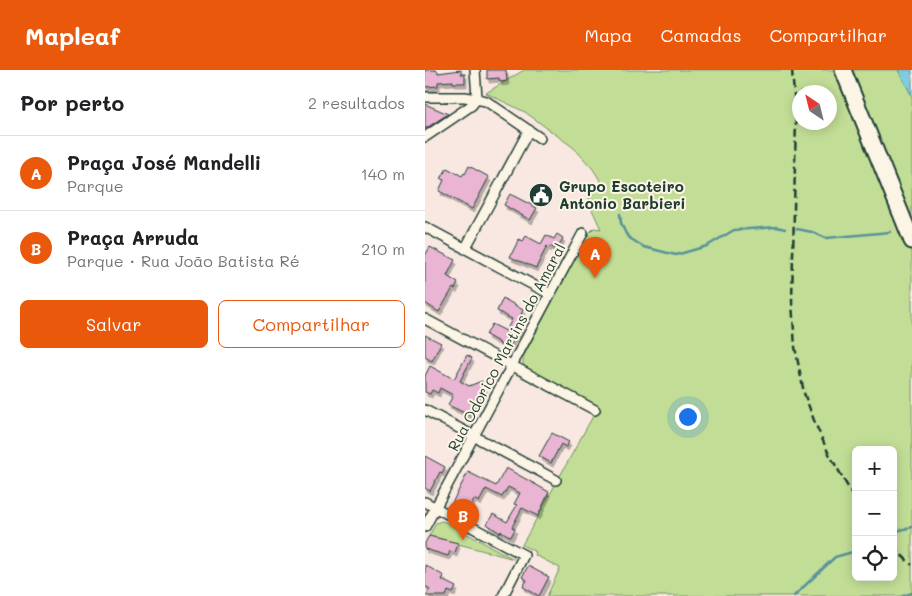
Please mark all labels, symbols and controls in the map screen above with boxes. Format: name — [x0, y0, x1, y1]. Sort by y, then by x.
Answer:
text: Mapleaf — [25, 20, 120, 51]
text: Mapa — [585, 23, 632, 47]
text: Camadas — [660, 23, 741, 47]
text: Compartilhar — [769, 23, 887, 47]
north arrow — [792, 85, 837, 130]
text: Por perto — [20, 89, 124, 116]
text: 2 resultados — [308, 92, 405, 113]
text: Praça José Mandelli — [67, 150, 261, 175]
text: A — [30, 163, 42, 184]
text: 140 m — [361, 163, 405, 184]
text: Parque — [67, 175, 124, 196]
place label: Grupo Escoteiro Antonio Barbieri — [559, 176, 686, 213]
public building icon: Grupo Escoteiro Antonio Barbieri — [528, 182, 554, 208]
text: Praça Arruda — [67, 225, 199, 250]
pin: A — [579, 237, 611, 278]
text: B — [31, 238, 41, 259]
text: 210 m — [361, 238, 405, 259]
street label: Rua Odorico Martins do Amaral — [443, 240, 569, 454]
text: Parque · Rua João Batista Ré — [67, 250, 300, 271]
button: Salvar — [20, 300, 208, 348]
button: Compartilhar — [218, 300, 405, 348]
your location — [675, 404, 701, 430]
map controls — [852, 446, 897, 581]
button: + — [852, 446, 897, 491]
button: − — [852, 491, 897, 536]
pin: B — [447, 499, 479, 540]
button: locate — [852, 536, 897, 581]

